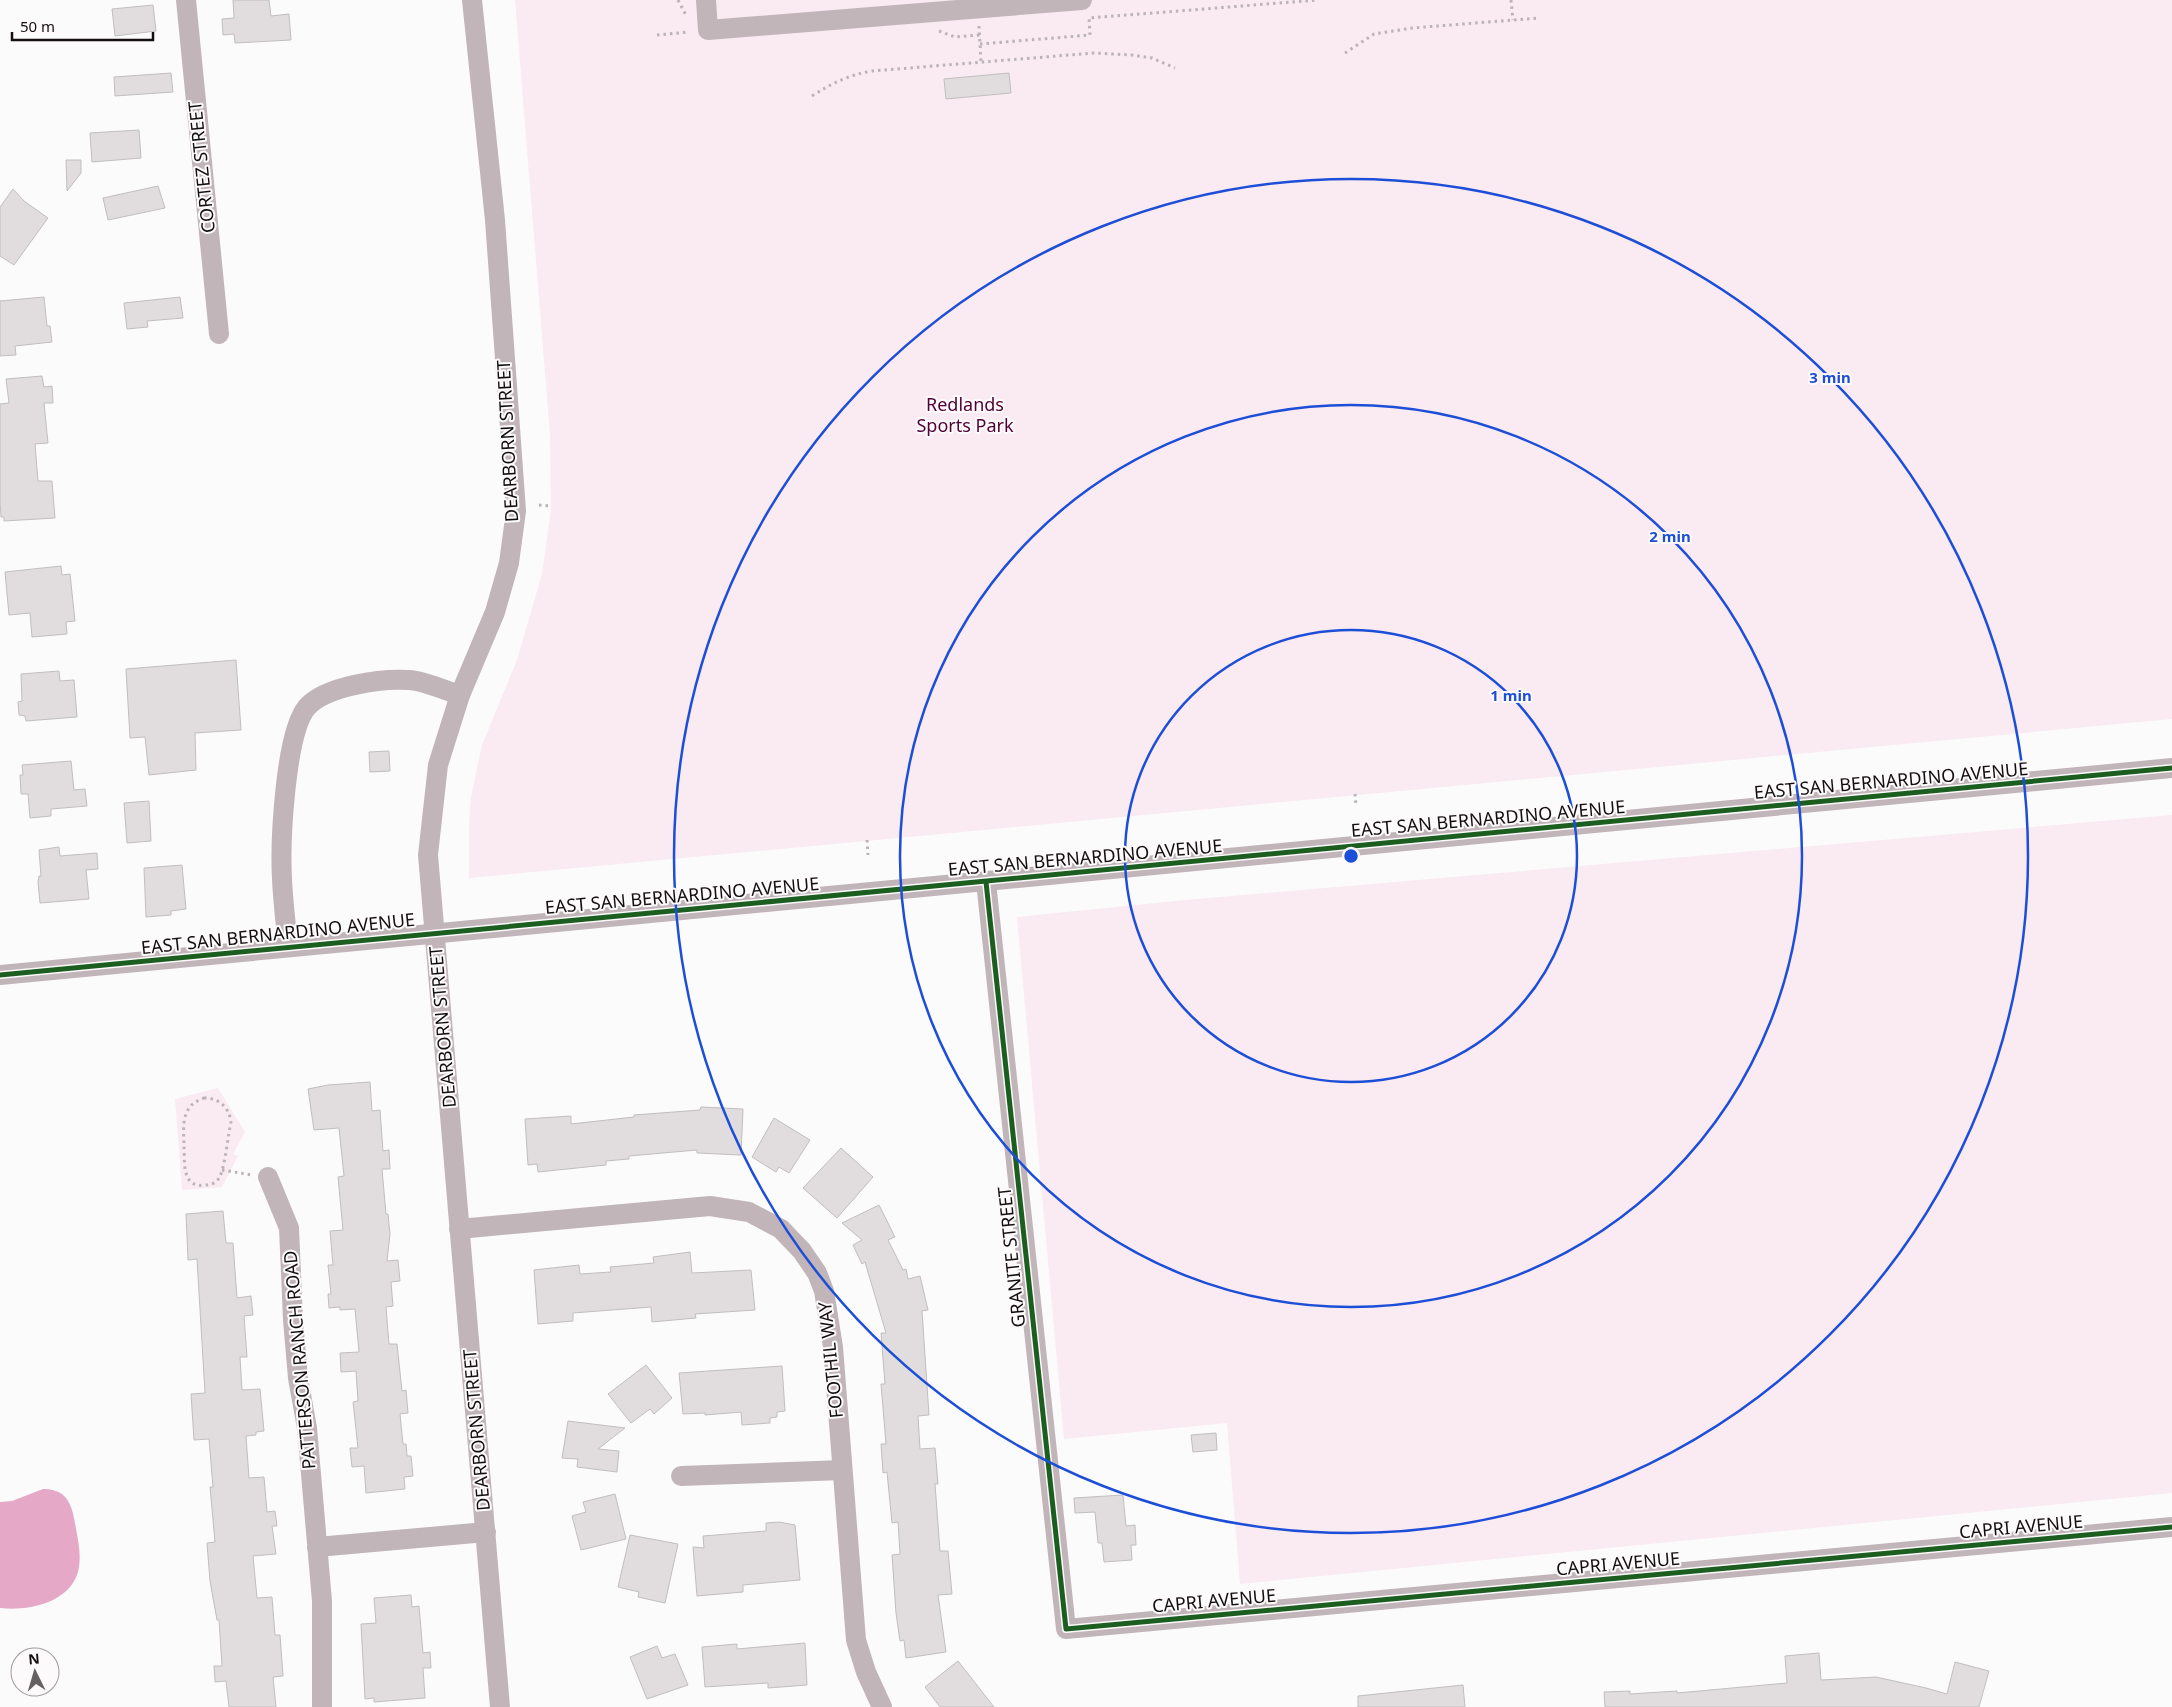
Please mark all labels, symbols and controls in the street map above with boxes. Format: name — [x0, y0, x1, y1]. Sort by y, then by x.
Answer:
scale bar — [12, 10, 154, 42]
text: 50 m — [20, 16, 55, 36]
street label: CORTEZ STREET — [182, 100, 220, 234]
street label: DEARBORN STREET — [491, 359, 523, 523]
text: 3 min — [1809, 367, 1851, 387]
park label: Redlands Sports Park — [916, 392, 1014, 437]
text: 2 min — [1649, 526, 1691, 546]
text: 1 min — [1490, 685, 1532, 705]
street label: EAST SAN BERNARDINO AVENUE — [1753, 756, 2029, 804]
street label: EAST SAN BERNARDINO AVENUE — [1350, 794, 1626, 842]
street label: EAST SAN BERNARDINO AVENUE — [947, 833, 1223, 881]
centre of rings — [1342, 847, 1360, 865]
street label: EAST SAN BERNARDINO AVENUE — [544, 871, 820, 919]
street label: EAST SAN BERNARDINO AVENUE — [140, 907, 416, 959]
street label: DEARBORN STREET — [423, 945, 461, 1109]
street label: GRANITE STREET — [992, 1186, 1030, 1329]
street label: PATTERSON RANCH ROAD — [277, 1250, 321, 1470]
street label: FOOTHIL WAY — [812, 1300, 848, 1420]
street label: DEARBORN STREET — [457, 1348, 495, 1512]
street label: CAPRI AVENUE — [1958, 1509, 2084, 1543]
street label: CAPRI AVENUE — [1555, 1546, 1681, 1580]
street label: CAPRI AVENUE — [1151, 1583, 1277, 1617]
north arrow — [10, 1647, 60, 1697]
text: N — [27, 1649, 40, 1669]

